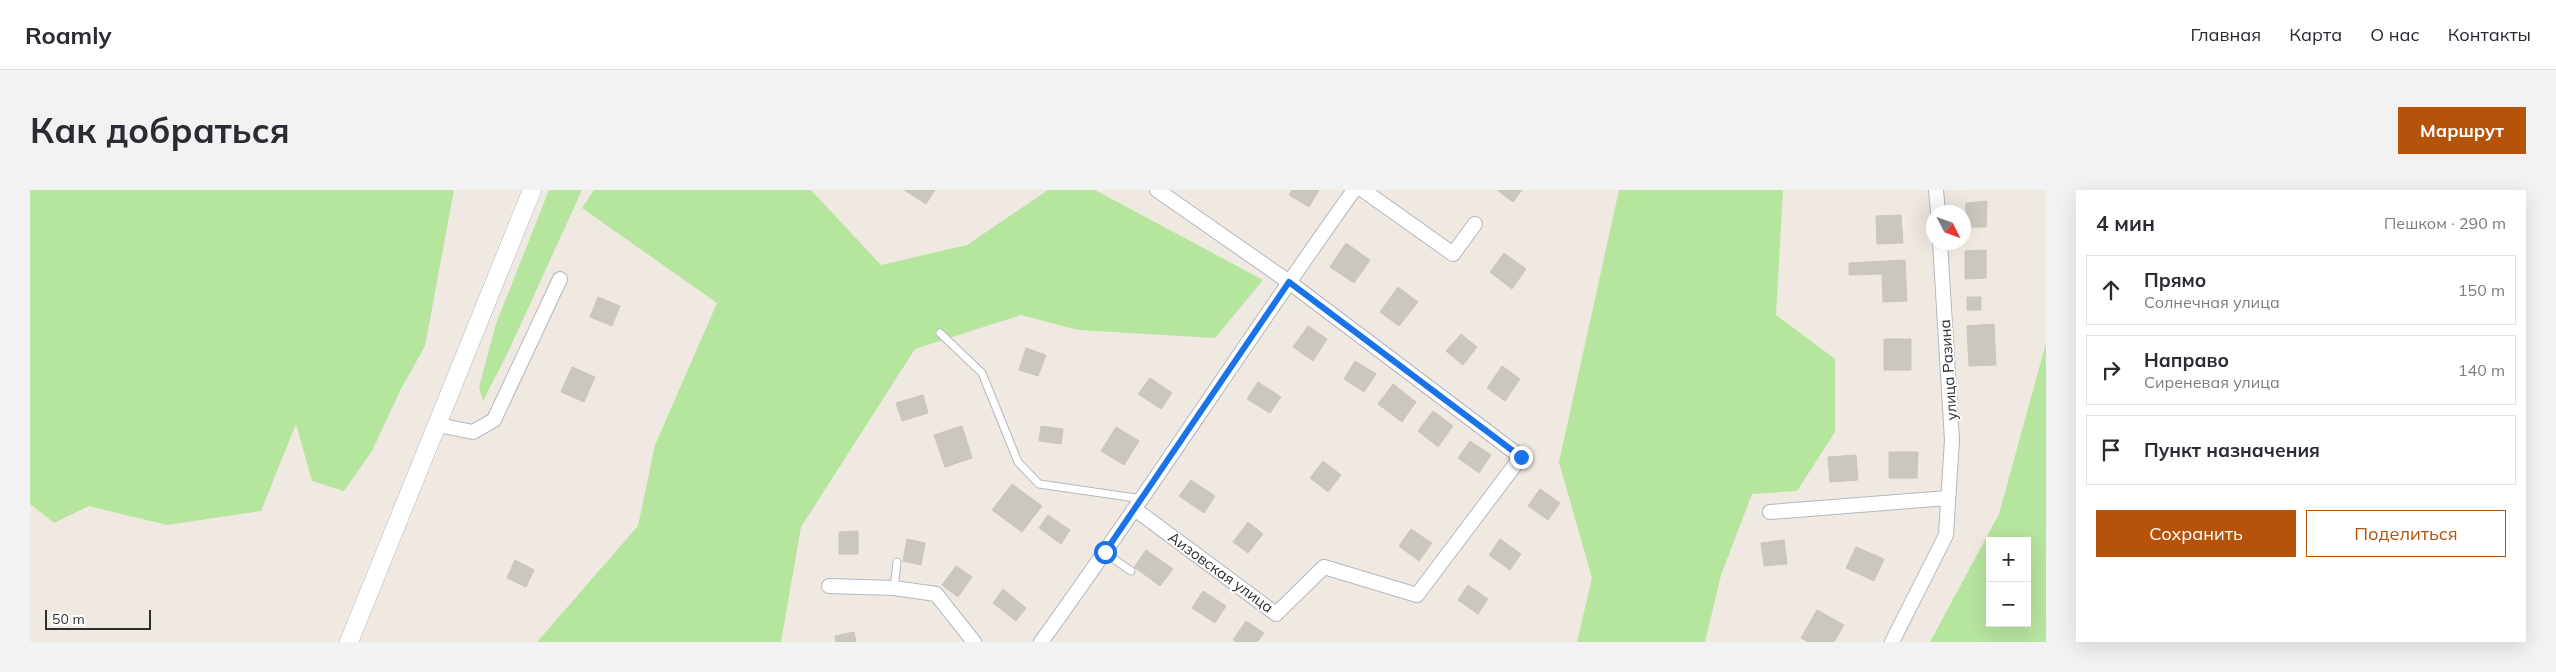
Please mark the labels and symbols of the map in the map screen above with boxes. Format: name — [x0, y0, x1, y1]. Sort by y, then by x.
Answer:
north arrow — [1926, 205, 1971, 250]
street label: улица Разина — [1935, 319, 1961, 421]
route end — [1510, 446, 1533, 469]
street label: Аизовская улица — [1165, 527, 1277, 617]
route start — [1094, 541, 1117, 564]
scale bar — [45, 607, 151, 630]

